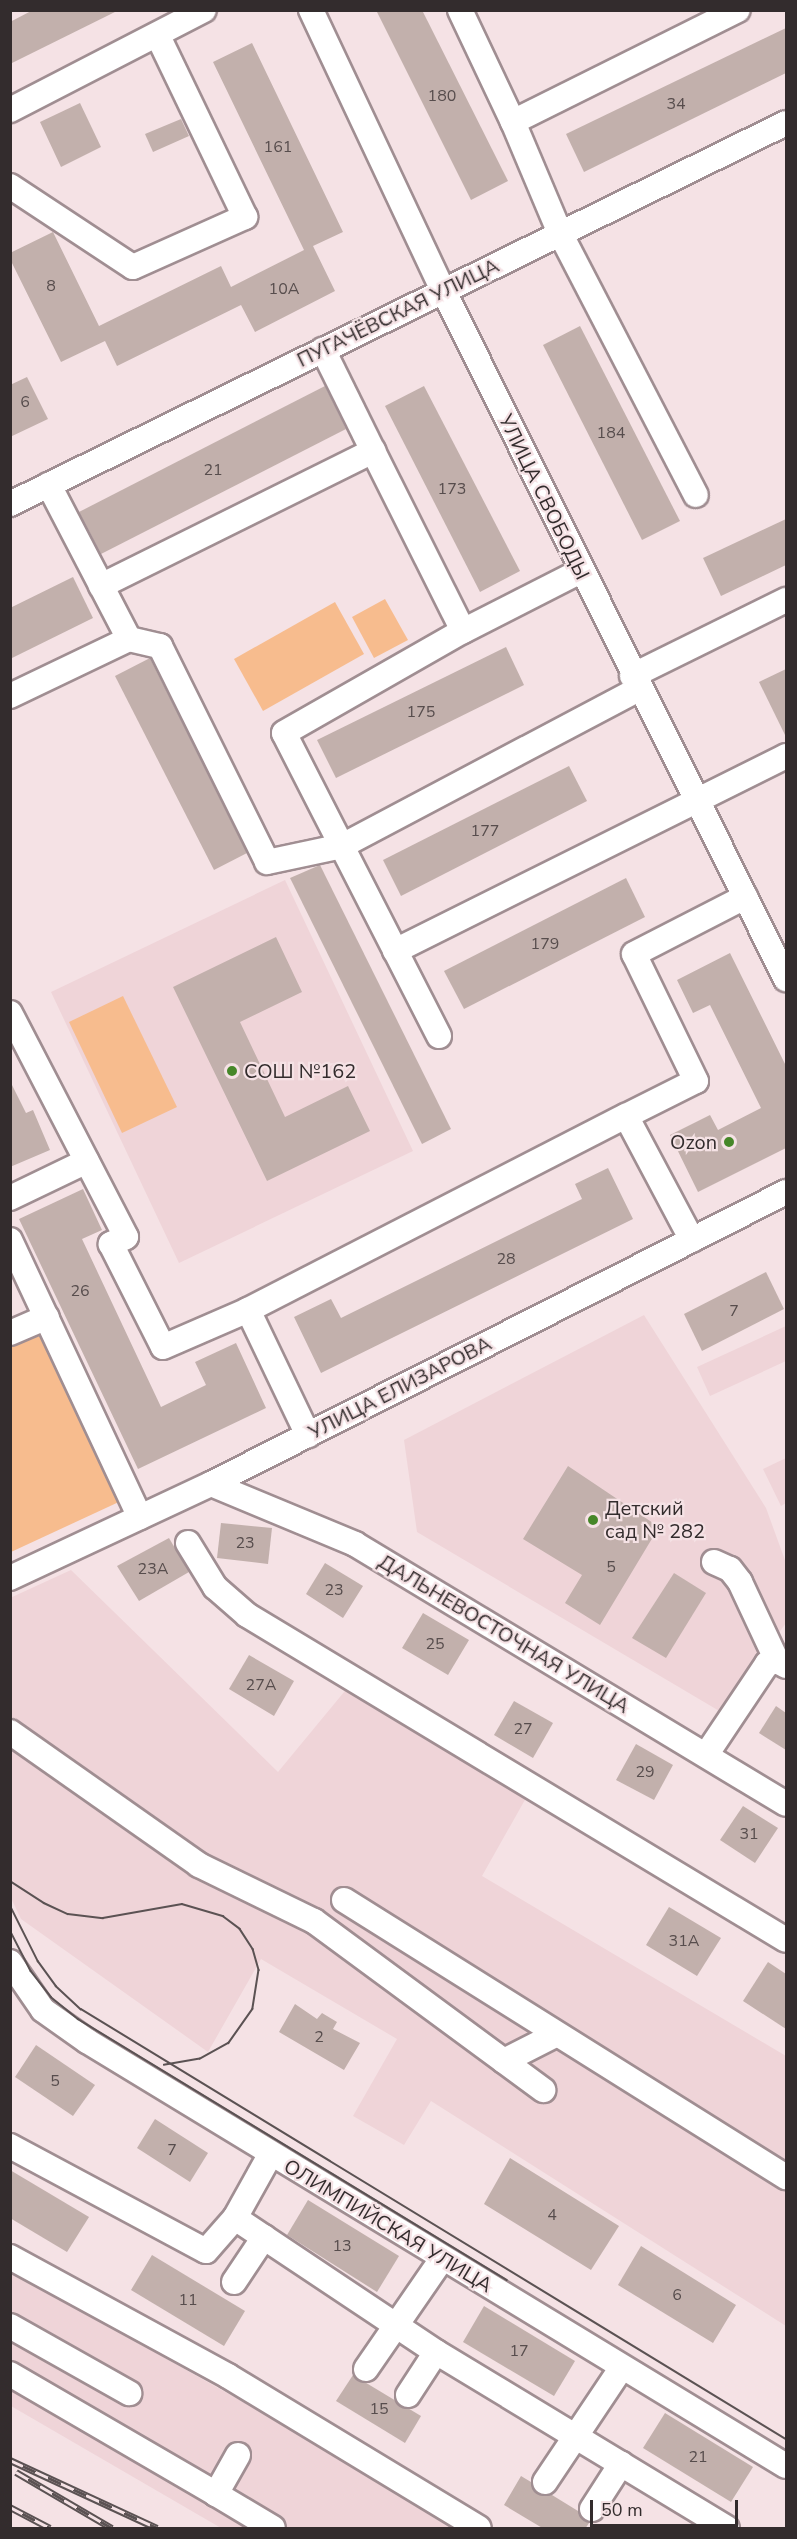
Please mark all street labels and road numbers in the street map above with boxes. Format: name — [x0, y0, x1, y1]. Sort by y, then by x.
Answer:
street label: ПУГАЧЁВСКАЯ УЛИЦА — [293, 254, 503, 372]
street label: УЛИЦА СВОБОДЫ — [494, 410, 594, 584]
street label: УЛИЦА ЕЛИЗАРОВА — [304, 1331, 496, 1445]
street label: ДАЛЬНЕВОСТОЧНАЯ УЛИЦА — [374, 1549, 634, 1719]
street label: ОЛИМПИЙСКАЯ УЛИЦА — [280, 2154, 496, 2298]

